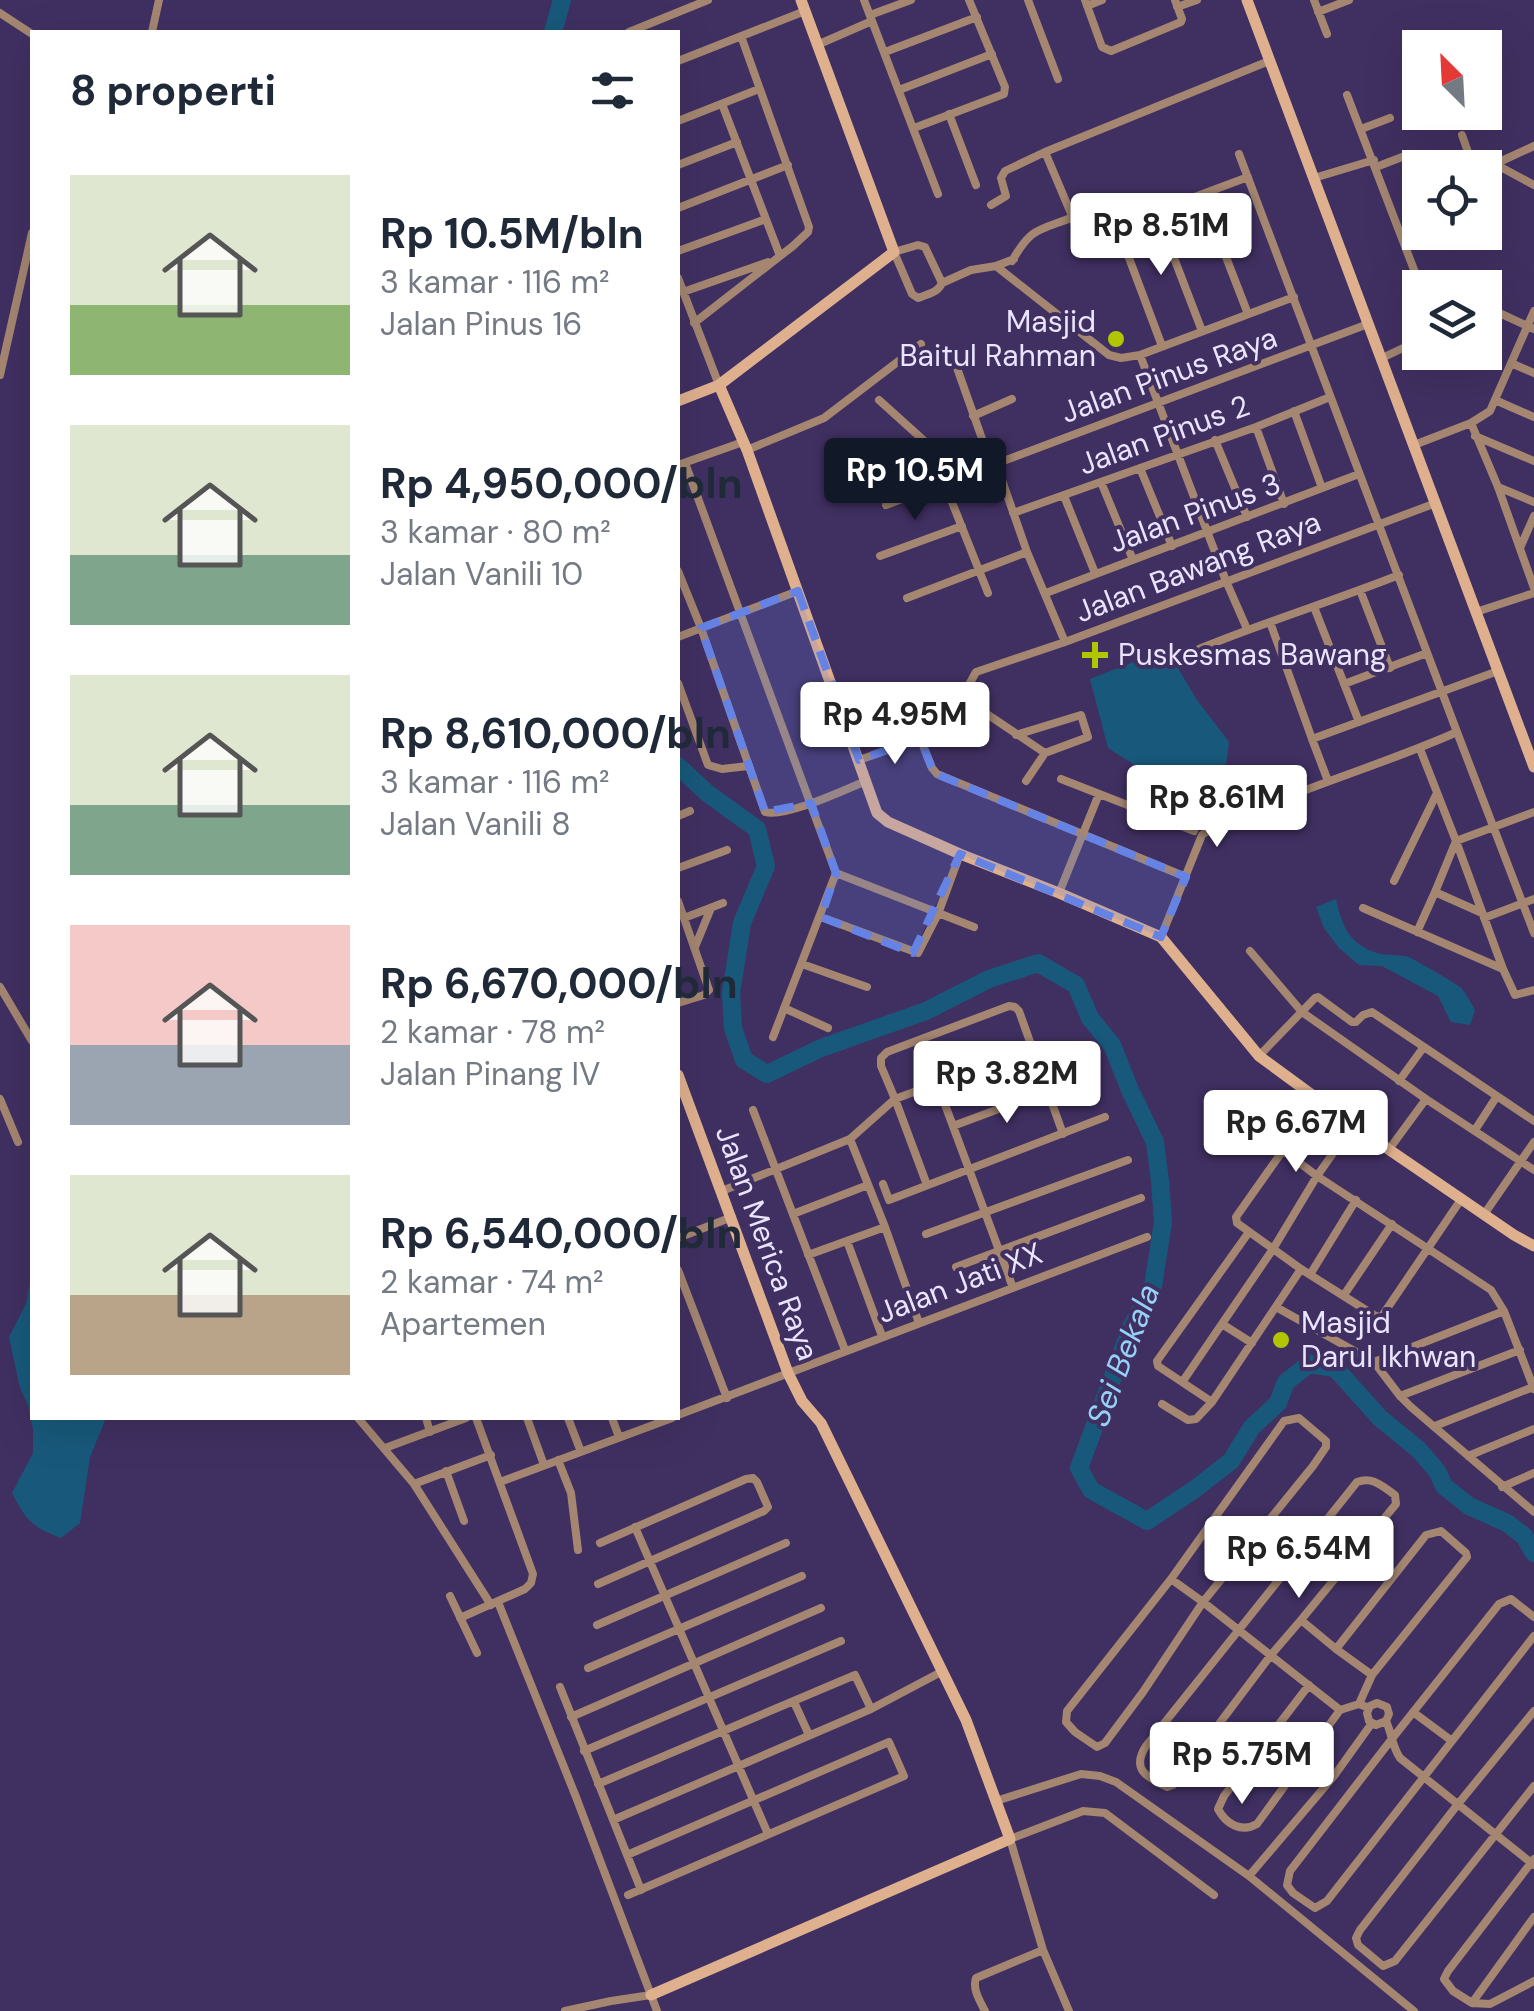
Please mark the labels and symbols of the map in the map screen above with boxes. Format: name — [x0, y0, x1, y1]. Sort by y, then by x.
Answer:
north arrow — [1402, 30, 1502, 130]
pin: Rp 8.51M — [1058, 193, 1264, 278]
place label: Masjid Baitul Rahman — [900, 302, 1096, 375]
street label: Jalan Pinus Raya — [1056, 317, 1282, 432]
marker: Masjid Baitul Rahman — [1105, 328, 1127, 350]
street label: Jalan Pinus 2 — [1073, 386, 1255, 483]
pin: Rp 10.5M — [812, 438, 1018, 523]
street label: Jalan Pinus 3 — [1104, 464, 1286, 562]
street label: Jalan Bawang Raya — [1070, 502, 1326, 631]
place label: Puskesmas Bawang — [1118, 635, 1387, 674]
marker: Puskesmas Bawang — [1082, 642, 1108, 668]
pin: Rp 4.95M — [792, 682, 998, 767]
pin: Rp 8.61M — [1114, 765, 1320, 850]
pin: Rp 3.82M — [904, 1041, 1110, 1126]
pin: Rp 6.67M — [1193, 1090, 1399, 1175]
street label: Jalan Merica Raya — [707, 1120, 828, 1366]
street label: Jalan Jati XX — [872, 1233, 1048, 1332]
water label: Sei Bekala — [1077, 1278, 1169, 1432]
place label: Masjid Darul Ikhwan — [1301, 1303, 1476, 1376]
marker: Masjid Darul Ikhwan — [1270, 1329, 1292, 1351]
pin: Rp 6.54M — [1196, 1516, 1402, 1601]
pin: Rp 5.75M — [1139, 1722, 1345, 1807]

